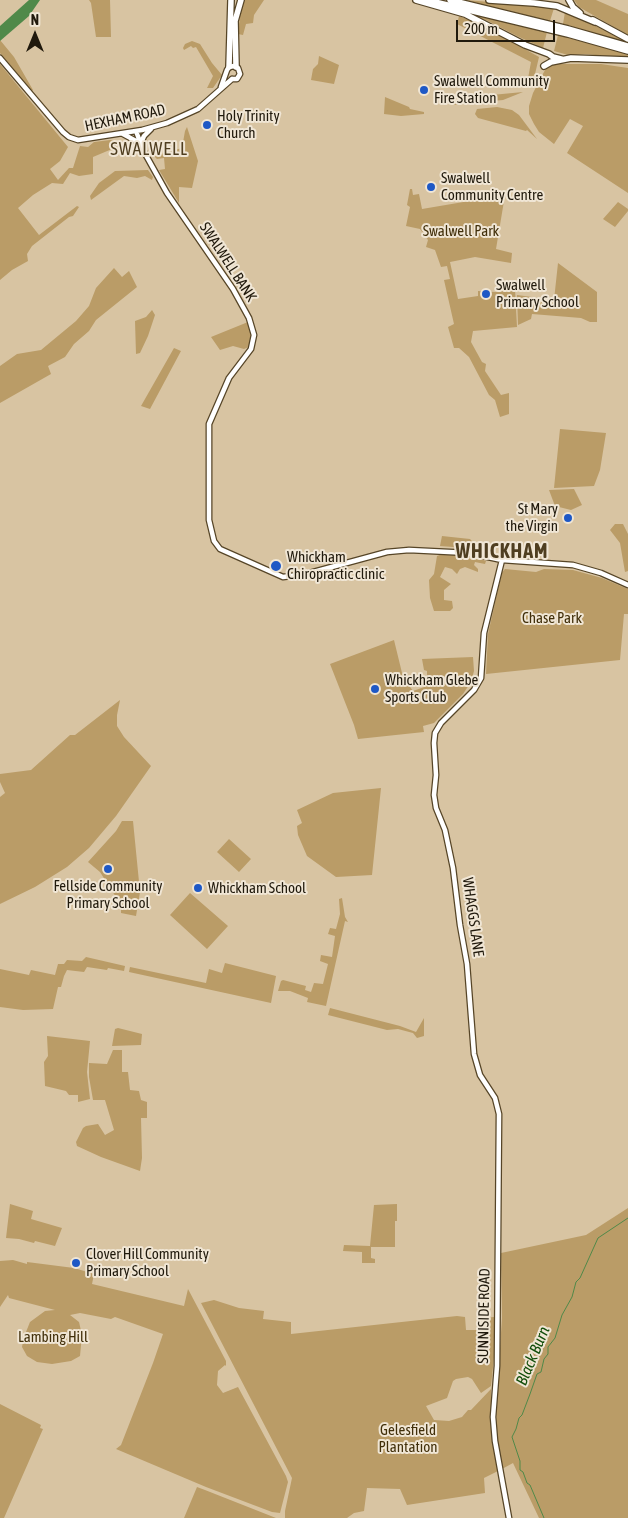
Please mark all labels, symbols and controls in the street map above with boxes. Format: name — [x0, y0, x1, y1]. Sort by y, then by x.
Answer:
north arrow — [10, 10, 60, 60]
scale bar — [458, 10, 557, 42]
text: N — [31, 12, 39, 28]
text: 200 m — [464, 20, 498, 37]
place label: Swalwell Community Fire Station — [434, 72, 549, 107]
marker: Swalwell Community Fire Station — [418, 84, 430, 96]
street label: HEXHAM ROAD — [83, 101, 167, 135]
place label: Holy Trinity Church — [217, 107, 280, 142]
marker: Holy Trinity Church — [201, 119, 213, 131]
district label: SWALWELL — [109, 138, 189, 160]
place label: Swalwell Community Centre — [441, 169, 543, 204]
marker: Swalwell Community Centre — [425, 181, 437, 193]
street label: SWALWELL BANK — [196, 219, 260, 305]
park label: Swalwell Park — [423, 222, 499, 240]
place label: Swalwell Primary School — [496, 276, 579, 311]
marker: Swalwell Primary School — [480, 288, 492, 300]
place label: St Mary the Virgin — [506, 500, 558, 535]
marker: St Mary the Virgin — [562, 512, 574, 524]
district label: WHICKHAM — [455, 540, 549, 564]
place label: Whickham Chiropractic clinic — [287, 548, 384, 583]
marker: Whickham Chiropractic clinic — [269, 559, 283, 573]
park label: Chase Park — [522, 609, 582, 627]
place label: Whickham Glebe Sports Club — [385, 671, 478, 706]
marker: Whickham Glebe Sports Club — [369, 683, 381, 695]
marker: Fellside Community Primary School — [102, 863, 114, 875]
street label: WHAGGS LANE — [459, 876, 487, 958]
place label: Fellside Community Primary School — [53, 877, 163, 912]
place label: Whickham School — [208, 879, 306, 897]
marker: Whickham School — [192, 882, 204, 894]
place label: Clover Hill Community Primary School — [86, 1245, 209, 1280]
marker: Clover Hill Community Primary School — [70, 1257, 82, 1269]
street label: SUNNISIDE ROAD — [474, 1268, 494, 1364]
water label: Black Burn — [512, 1324, 554, 1388]
park label: Lambing Hill — [18, 1328, 88, 1346]
park label: Gelesfield Plantation — [379, 1421, 437, 1456]

